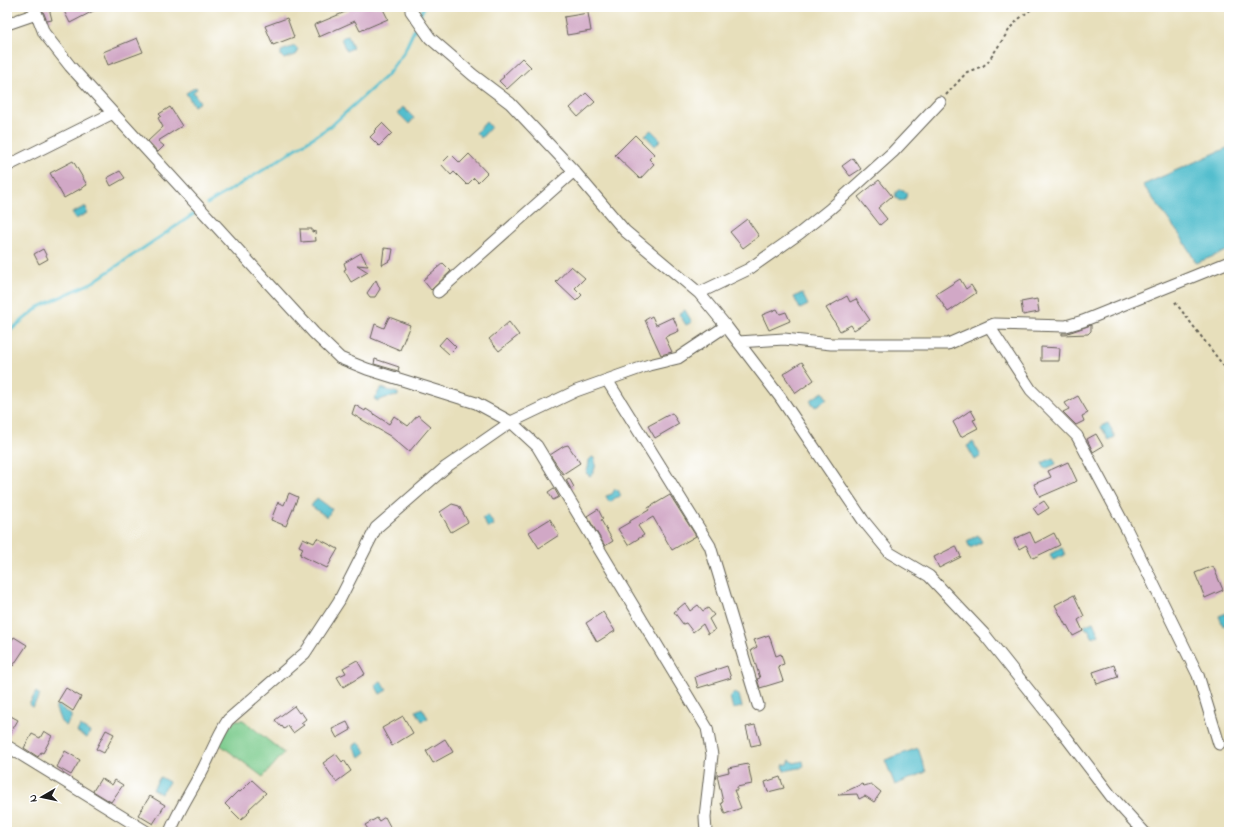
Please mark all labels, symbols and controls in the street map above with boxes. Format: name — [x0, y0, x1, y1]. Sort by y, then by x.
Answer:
north arrow — [22, 777, 62, 817]
text: N — [25, 793, 42, 803]

